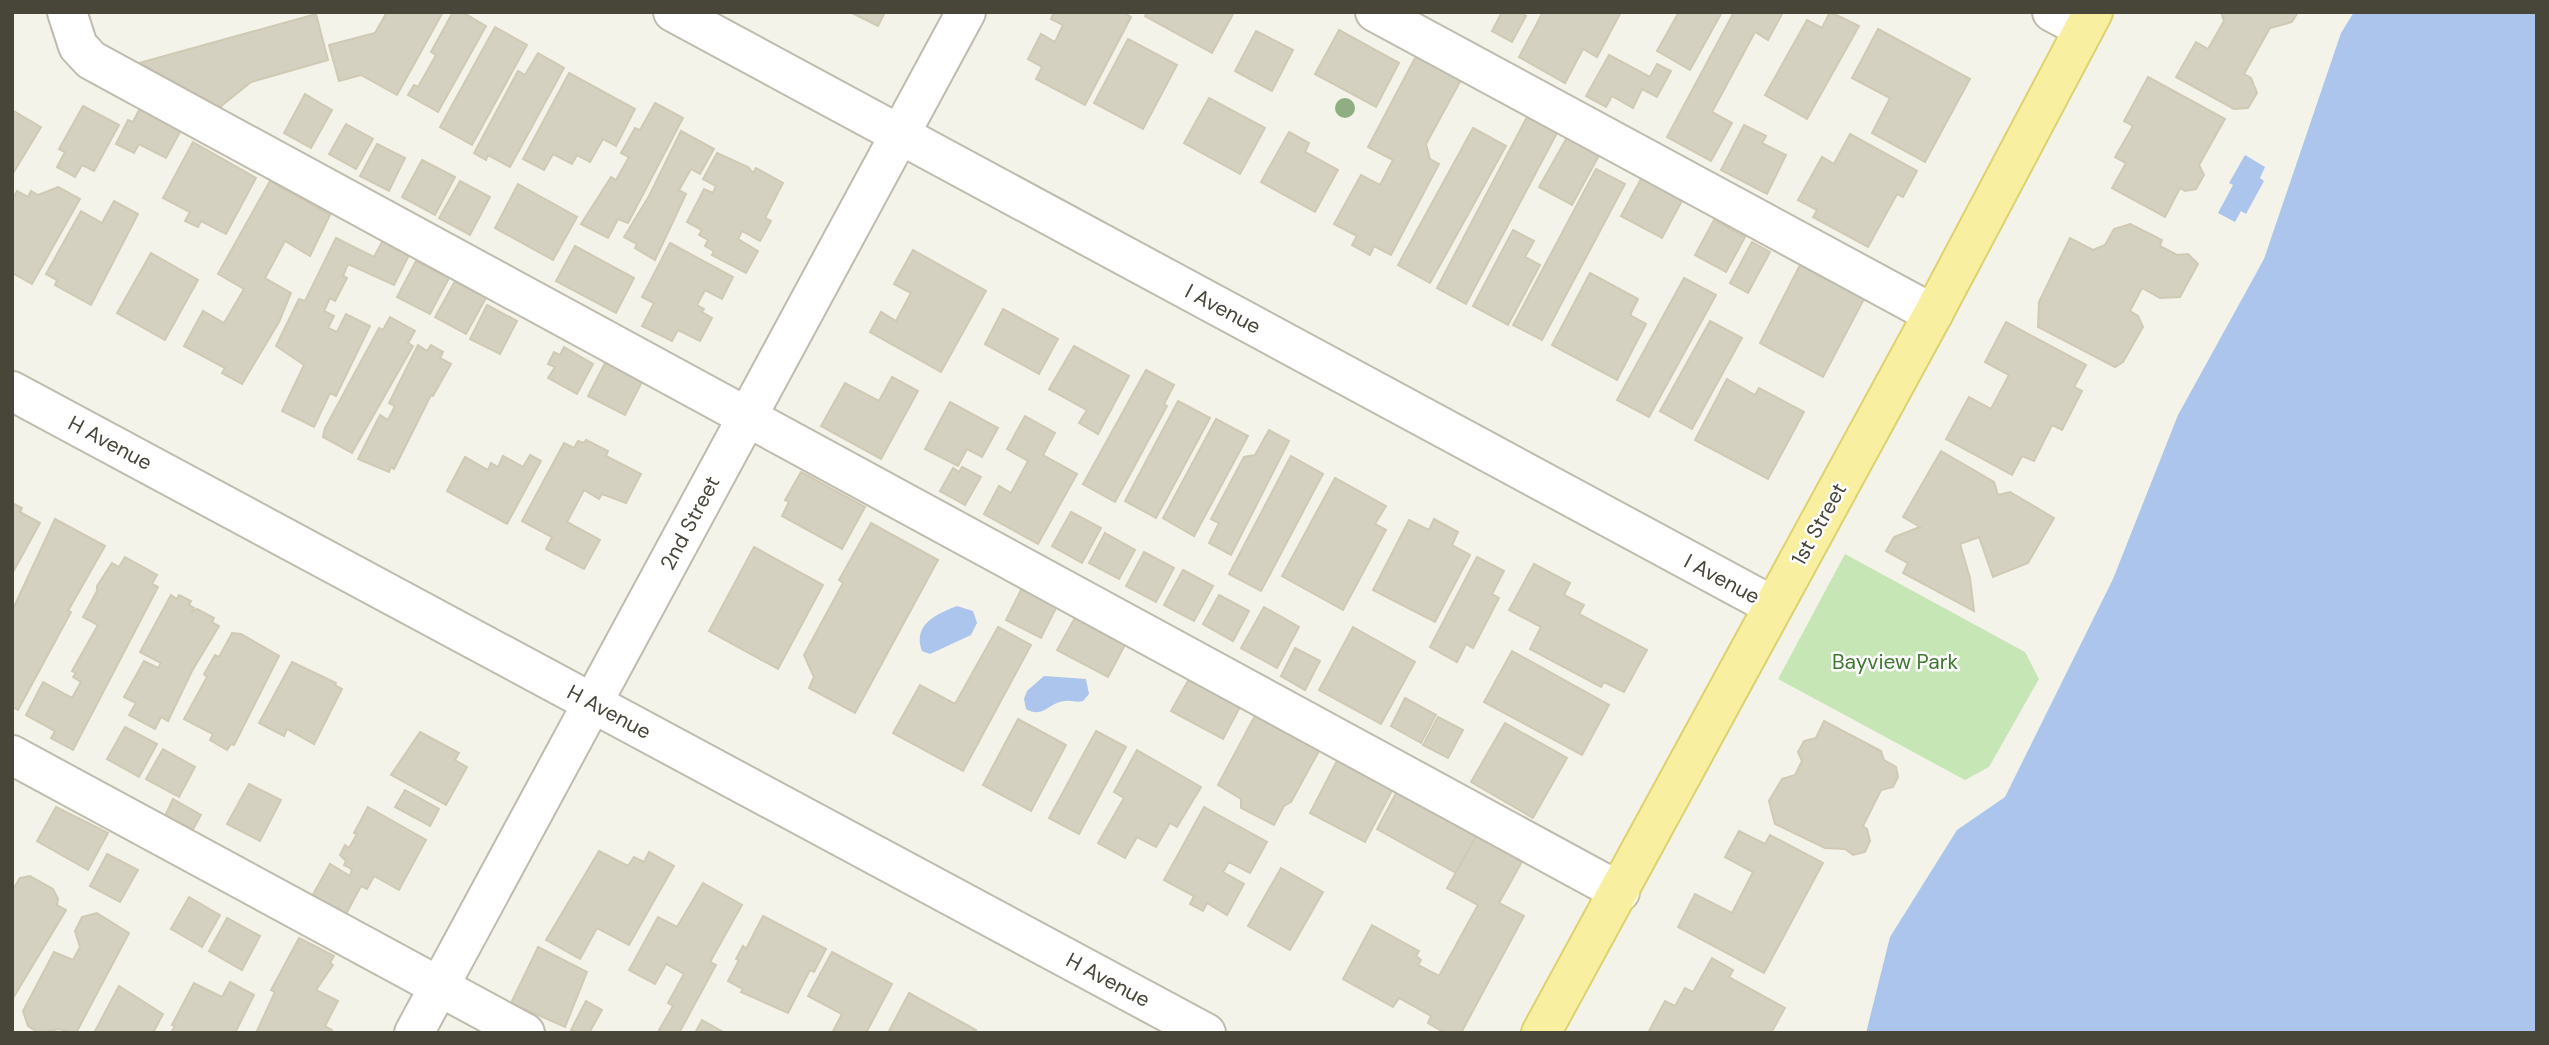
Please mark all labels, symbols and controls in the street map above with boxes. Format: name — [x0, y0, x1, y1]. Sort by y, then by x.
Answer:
street label: I Avenue — [1180, 277, 1266, 341]
street label: H Avenue — [63, 409, 157, 477]
street label: 2nd Street — [654, 471, 726, 575]
street label: 1st Street — [1785, 478, 1853, 570]
street label: I Avenue — [1679, 547, 1765, 611]
park label: Bayview Park — [1832, 648, 1958, 676]
street label: H Avenue — [562, 678, 656, 746]
street label: H Avenue — [1061, 946, 1155, 1014]

